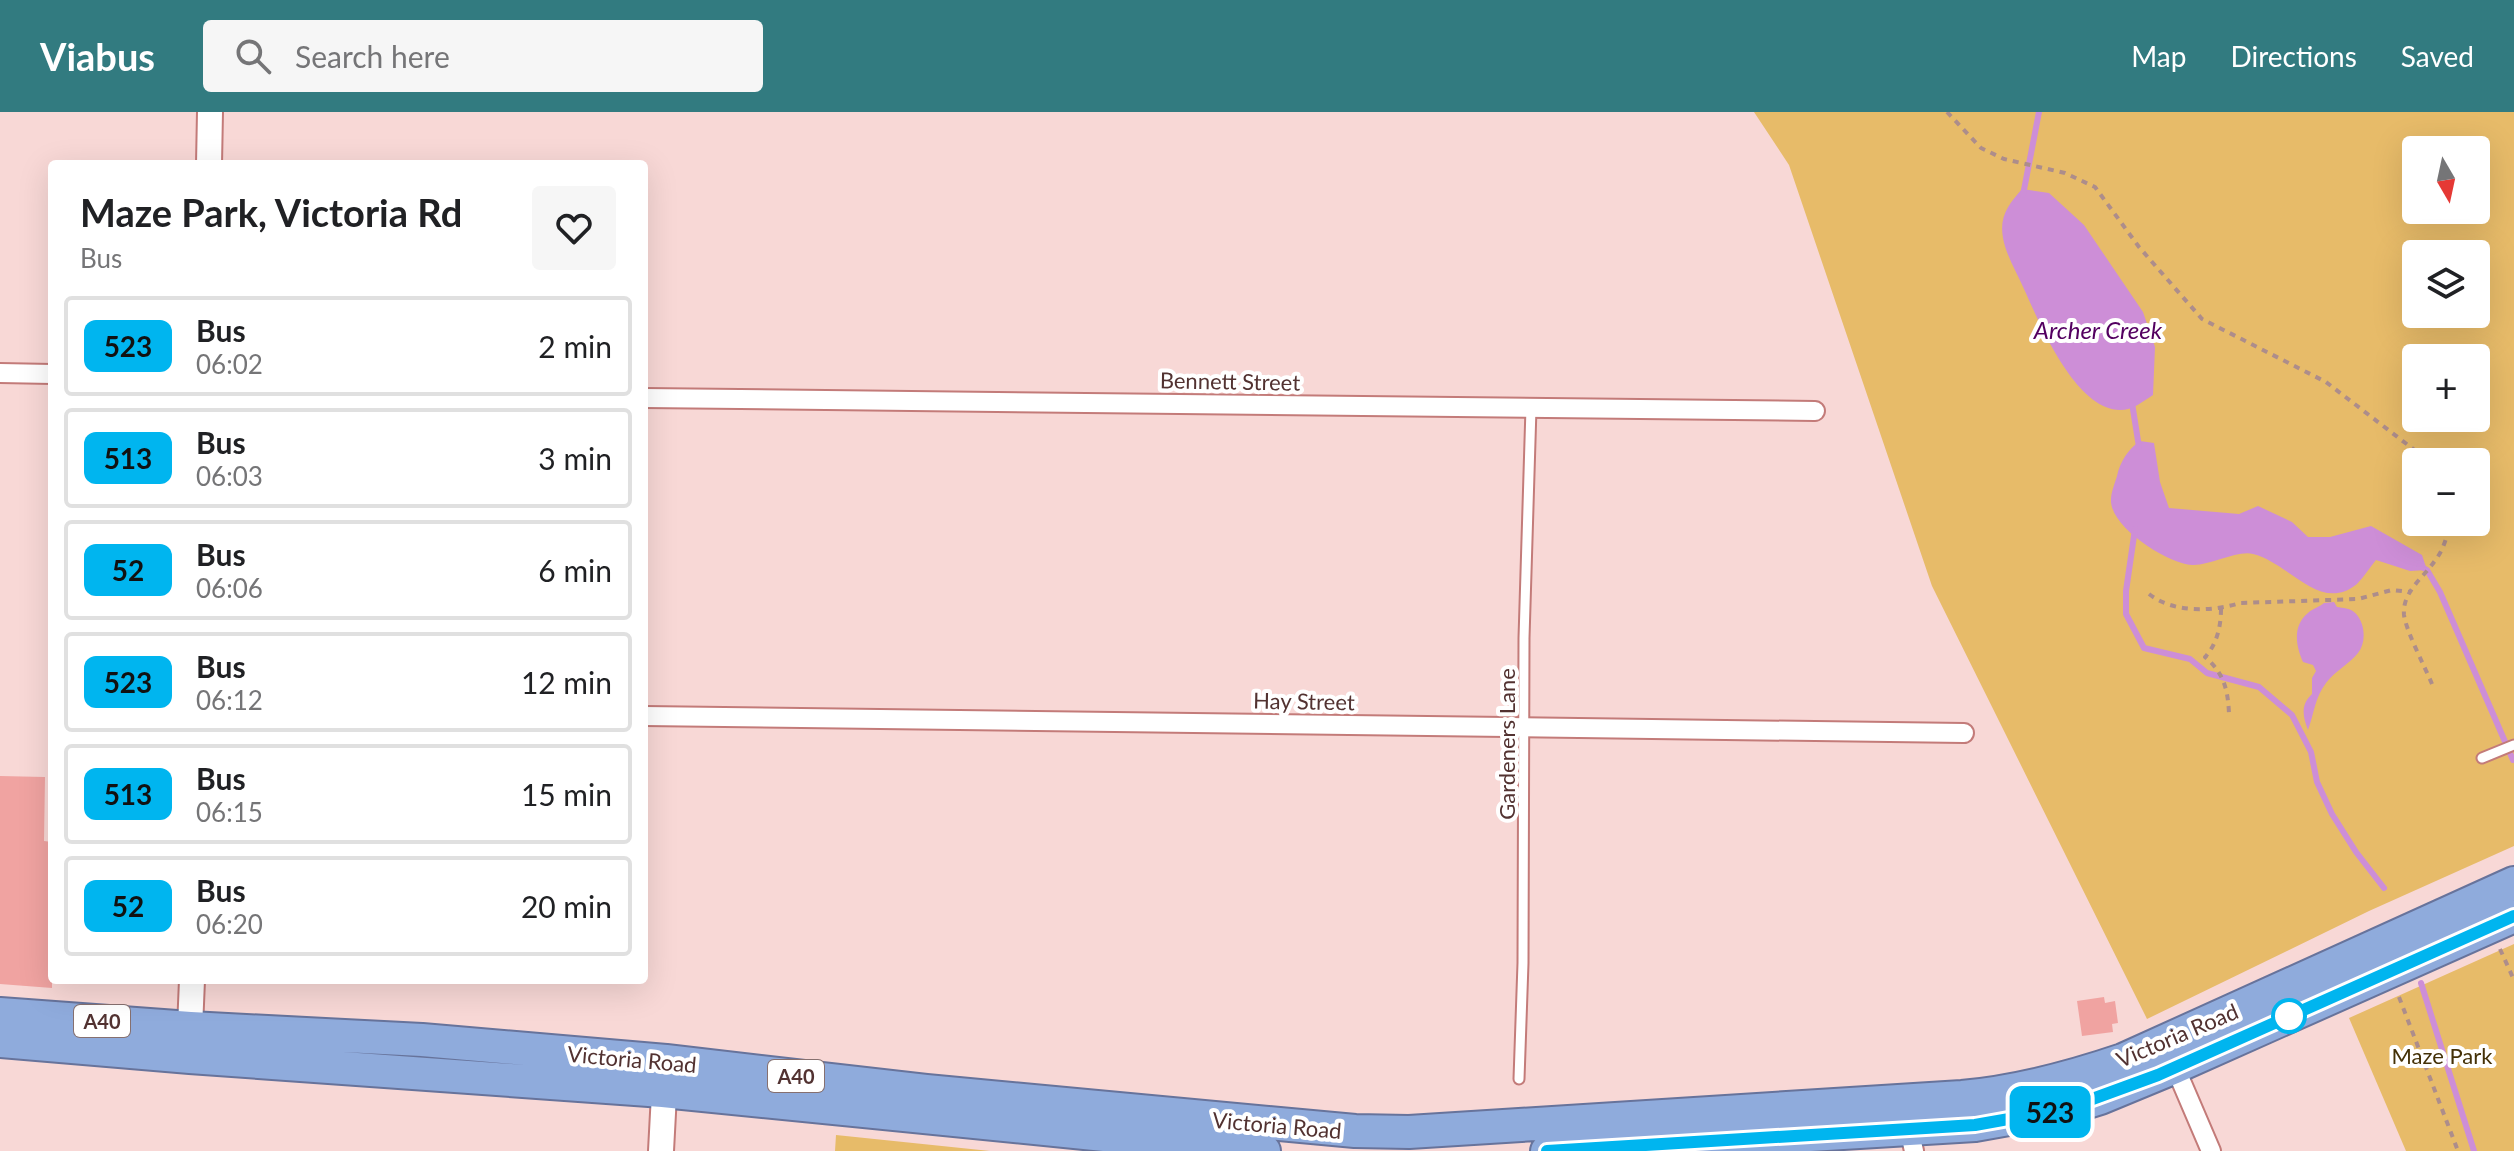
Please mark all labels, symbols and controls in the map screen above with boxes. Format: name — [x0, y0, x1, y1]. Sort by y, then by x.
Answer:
search box — [203, 20, 763, 92]
text: Viabus — [40, 33, 155, 79]
icon: search — [231, 34, 275, 78]
text: Search here — [295, 38, 450, 74]
text: Map — [2131, 39, 2186, 73]
text: Directions — [2230, 39, 2357, 73]
text: Saved — [2401, 39, 2474, 73]
north arrow — [2402, 136, 2490, 224]
map controls — [2402, 136, 2490, 536]
button: heart — [532, 186, 616, 270]
text: Maze Park, Victoria Rd — [80, 189, 462, 235]
button: layers — [2402, 240, 2490, 328]
text: Bus — [80, 242, 122, 274]
text: Bus — [196, 312, 246, 348]
water label: Archer Creek — [2033, 315, 2163, 344]
text: 2 min — [538, 328, 612, 364]
text: 523 — [104, 329, 152, 363]
button: + — [2402, 344, 2490, 432]
text: 06:02 — [196, 348, 263, 380]
street label: Bennett Street — [1160, 366, 1301, 396]
text: Bus — [196, 424, 246, 460]
text: 3 min — [538, 440, 612, 476]
text: 513 — [104, 441, 152, 475]
button: − — [2402, 448, 2490, 536]
text: 06:03 — [196, 460, 263, 492]
text: Bus — [196, 536, 246, 572]
text: 6 min — [538, 552, 612, 588]
text: 52 — [112, 553, 144, 587]
text: 06:06 — [196, 572, 263, 604]
text: Bus — [196, 648, 246, 684]
text: 12 min — [521, 664, 612, 700]
text: 523 — [104, 665, 152, 699]
street label: Gardeners Lane — [1493, 668, 1520, 820]
text: 06:12 — [196, 684, 263, 716]
street label: Hay Street — [1253, 687, 1355, 715]
text: Bus — [196, 760, 246, 796]
text: 15 min — [521, 776, 612, 812]
text: 513 — [104, 777, 152, 811]
text: 06:15 — [196, 796, 263, 828]
text: Bus — [196, 872, 246, 908]
text: 20 min — [521, 888, 612, 924]
text: 52 — [112, 889, 144, 923]
text: 06:20 — [196, 908, 263, 940]
street label: Victoria Road — [2112, 997, 2242, 1073]
unlabelled marker — [2272, 999, 2306, 1033]
road number: A40 — [74, 1005, 130, 1037]
street label: Victoria Road — [566, 1040, 698, 1078]
park label: Maze Park — [2392, 1042, 2493, 1069]
road number: A40 — [768, 1060, 824, 1092]
line badge: 523 — [2004, 1086, 2096, 1138]
text: 523 — [2026, 1095, 2074, 1129]
street label: Victoria Road — [1211, 1106, 1343, 1144]

